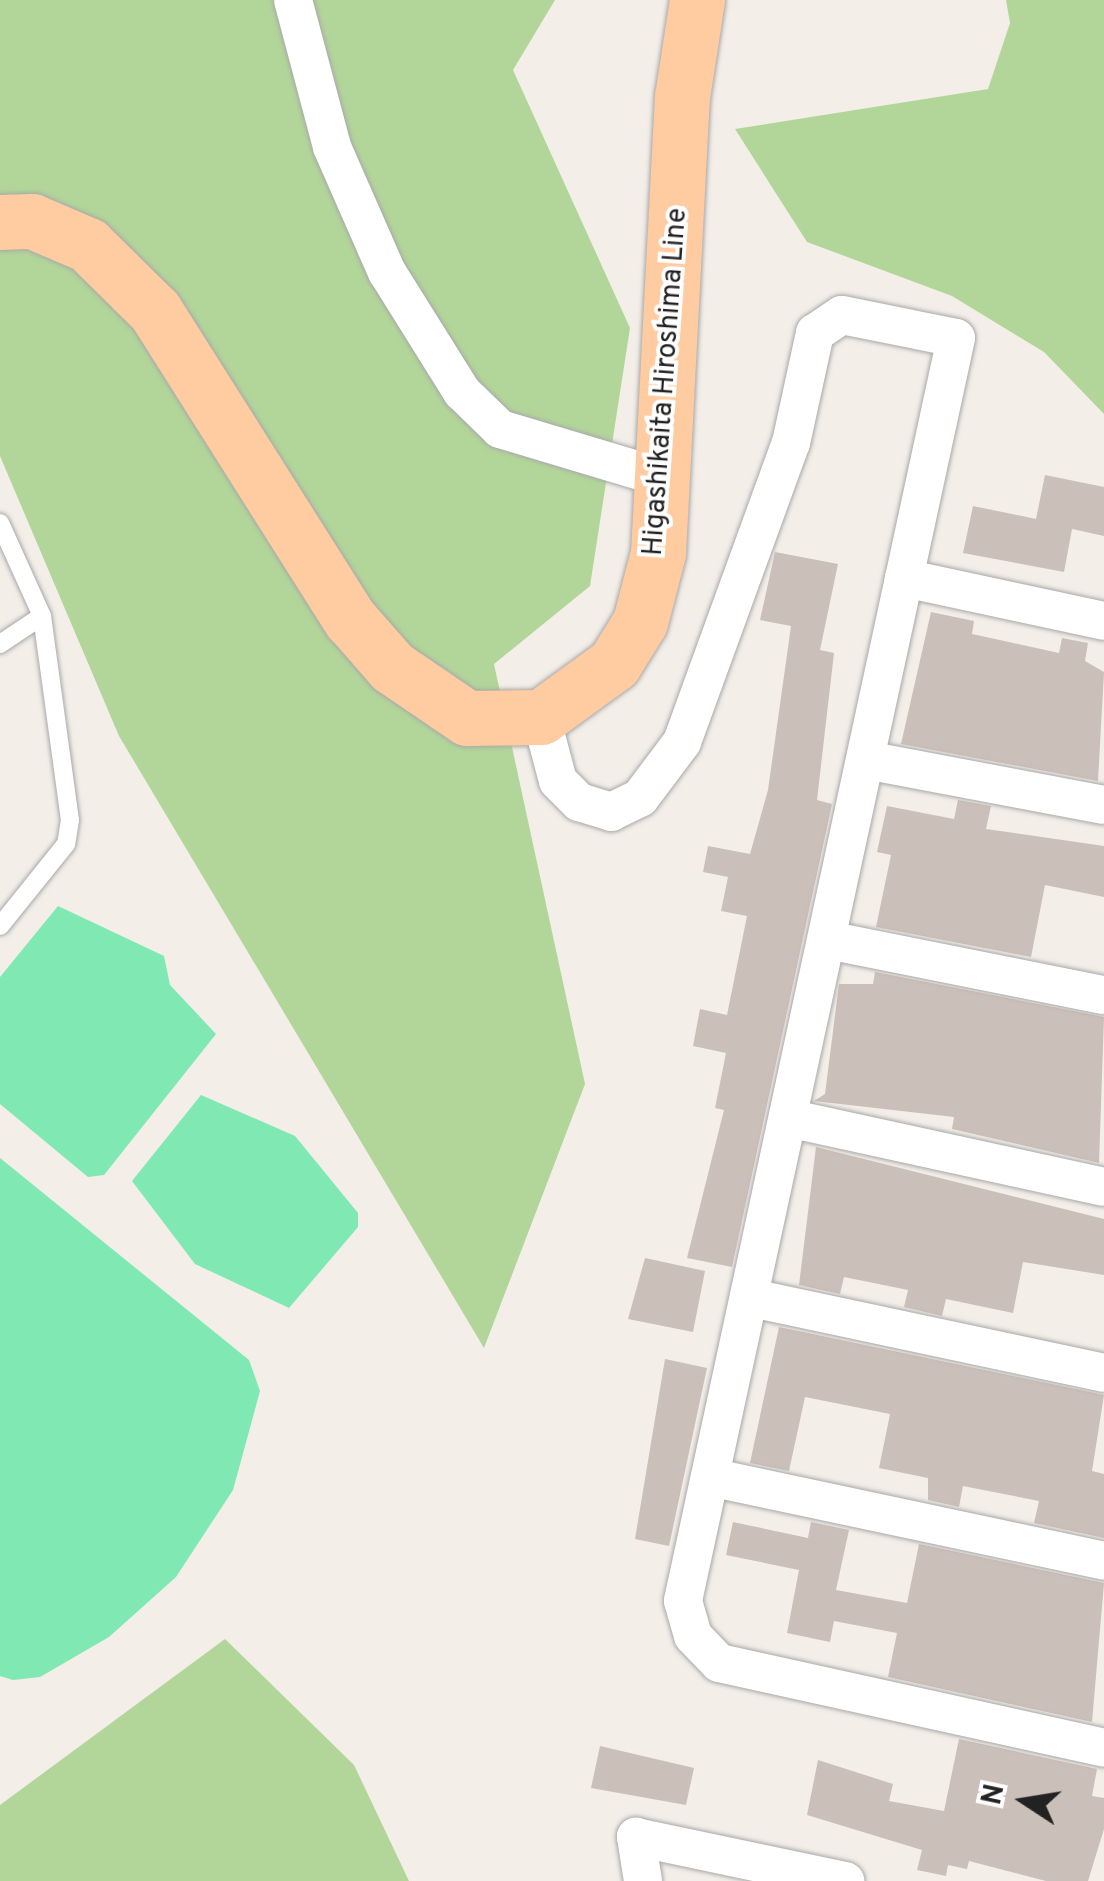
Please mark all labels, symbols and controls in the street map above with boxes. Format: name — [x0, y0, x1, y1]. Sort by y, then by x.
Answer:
street label: Higashikaita Hiroshima Line — [637, 207, 695, 557]
north arrow — [974, 1751, 1074, 1851]
text: N — [975, 1781, 1014, 1808]

